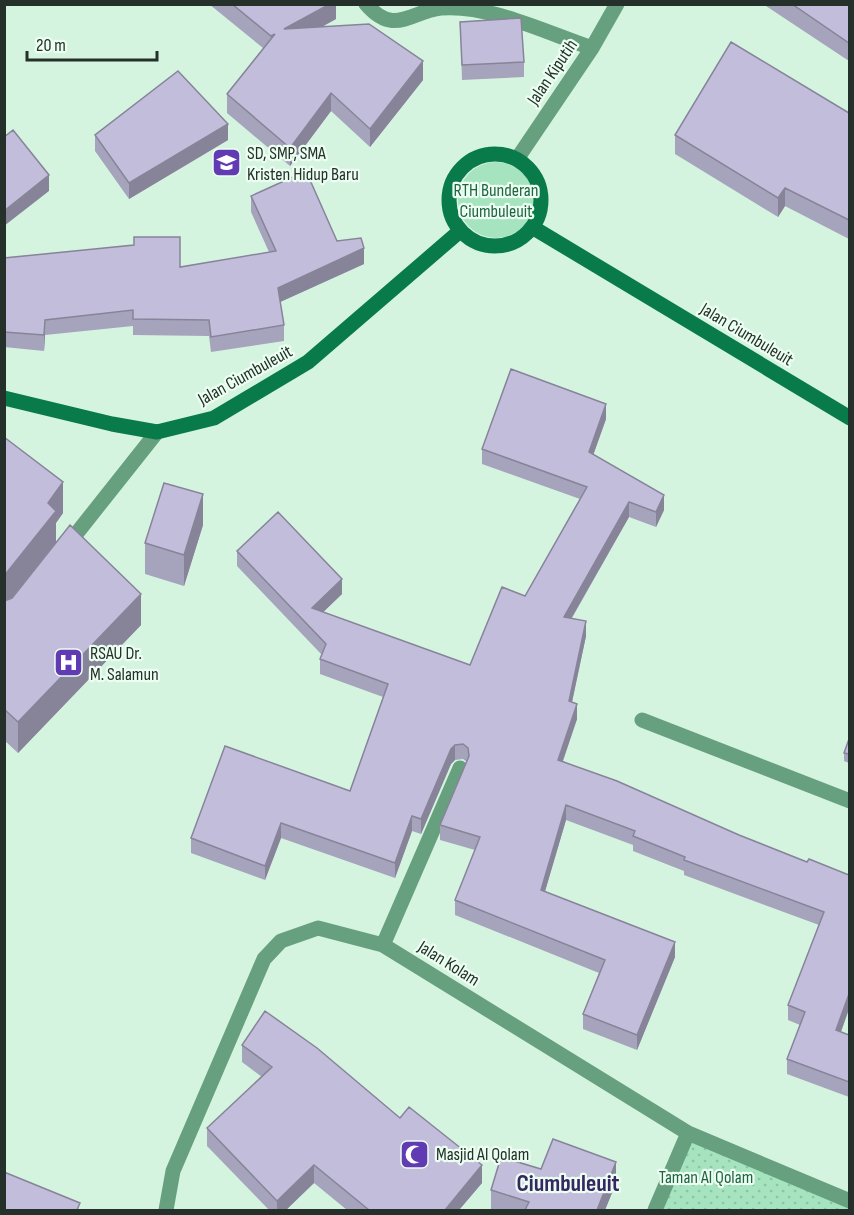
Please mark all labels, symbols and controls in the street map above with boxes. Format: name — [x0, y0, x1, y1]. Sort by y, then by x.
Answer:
scale bar — [27, 24, 158, 62]
text: 20 m — [36, 35, 66, 56]
street label: Jalan Kiputih — [522, 36, 582, 110]
place label: SD, SMP, SMA Kristen Hidup Baru — [247, 143, 359, 185]
school or university icon: SD, SMP, SMA Kristen Hidup Baru — [210, 147, 242, 179]
park label: RTH Bunderan Ciumbuleuit — [454, 180, 538, 222]
street label: Jalan Ciumbuleuit — [696, 298, 797, 371]
street label: Jalan Ciumbuleuit — [194, 341, 297, 410]
place label: RSAU Dr. M. Salamun — [90, 643, 159, 685]
hospital icon: RSAU Dr. M. Salamun — [53, 647, 85, 679]
street label: Jalan Kolam — [413, 936, 483, 991]
mosque icon: Masjid Al Qolam — [399, 1138, 431, 1170]
place label: Masjid Al Qolam — [436, 1144, 529, 1165]
park label: Taman Al Qolam — [659, 1167, 753, 1188]
district label: Ciumbuleuit — [517, 1169, 620, 1198]

